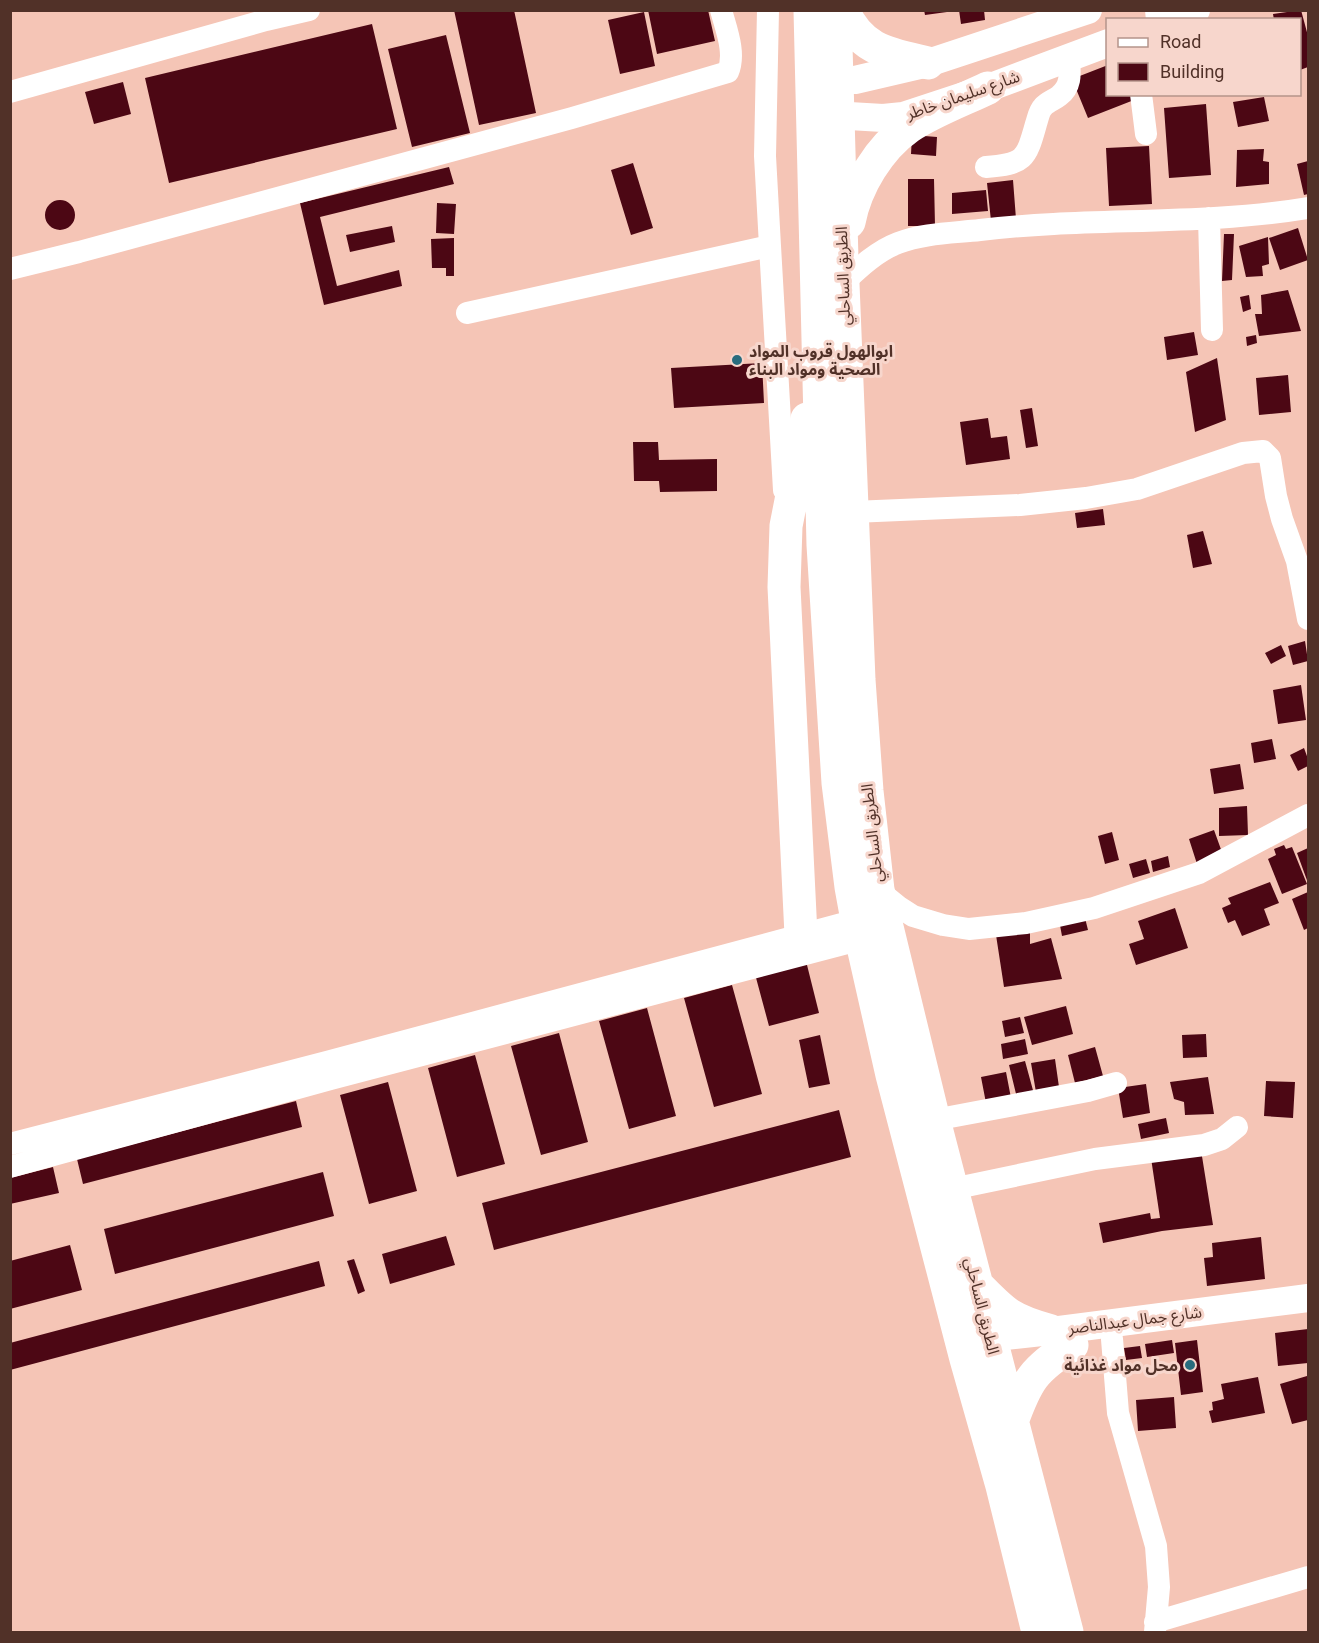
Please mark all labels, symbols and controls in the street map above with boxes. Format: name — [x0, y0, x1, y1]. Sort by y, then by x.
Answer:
legend — [1106, 18, 1301, 96]
text: Road — [1160, 31, 1201, 52]
text: Building — [1160, 61, 1224, 82]
street label: شارع سليمان خاطر — [903, 67, 1023, 126]
street label: الطريق الساحلي — [832, 226, 857, 326]
place label: ابوالهول قروب المواد الصحية ومواد البناء — [749, 342, 893, 379]
marker: ابوالهول قروب المواد الصحية ومواد البناء — [730, 353, 744, 367]
street label: الطريق الساحلي — [857, 782, 889, 883]
street label: الطريق الساحلي — [958, 1256, 1003, 1357]
street label: شارع جمال عبدالناصر — [1066, 1302, 1203, 1341]
place label: محل مواد غذائية — [1064, 1356, 1178, 1375]
marker: محل مواد غذائية — [1183, 1358, 1197, 1372]

